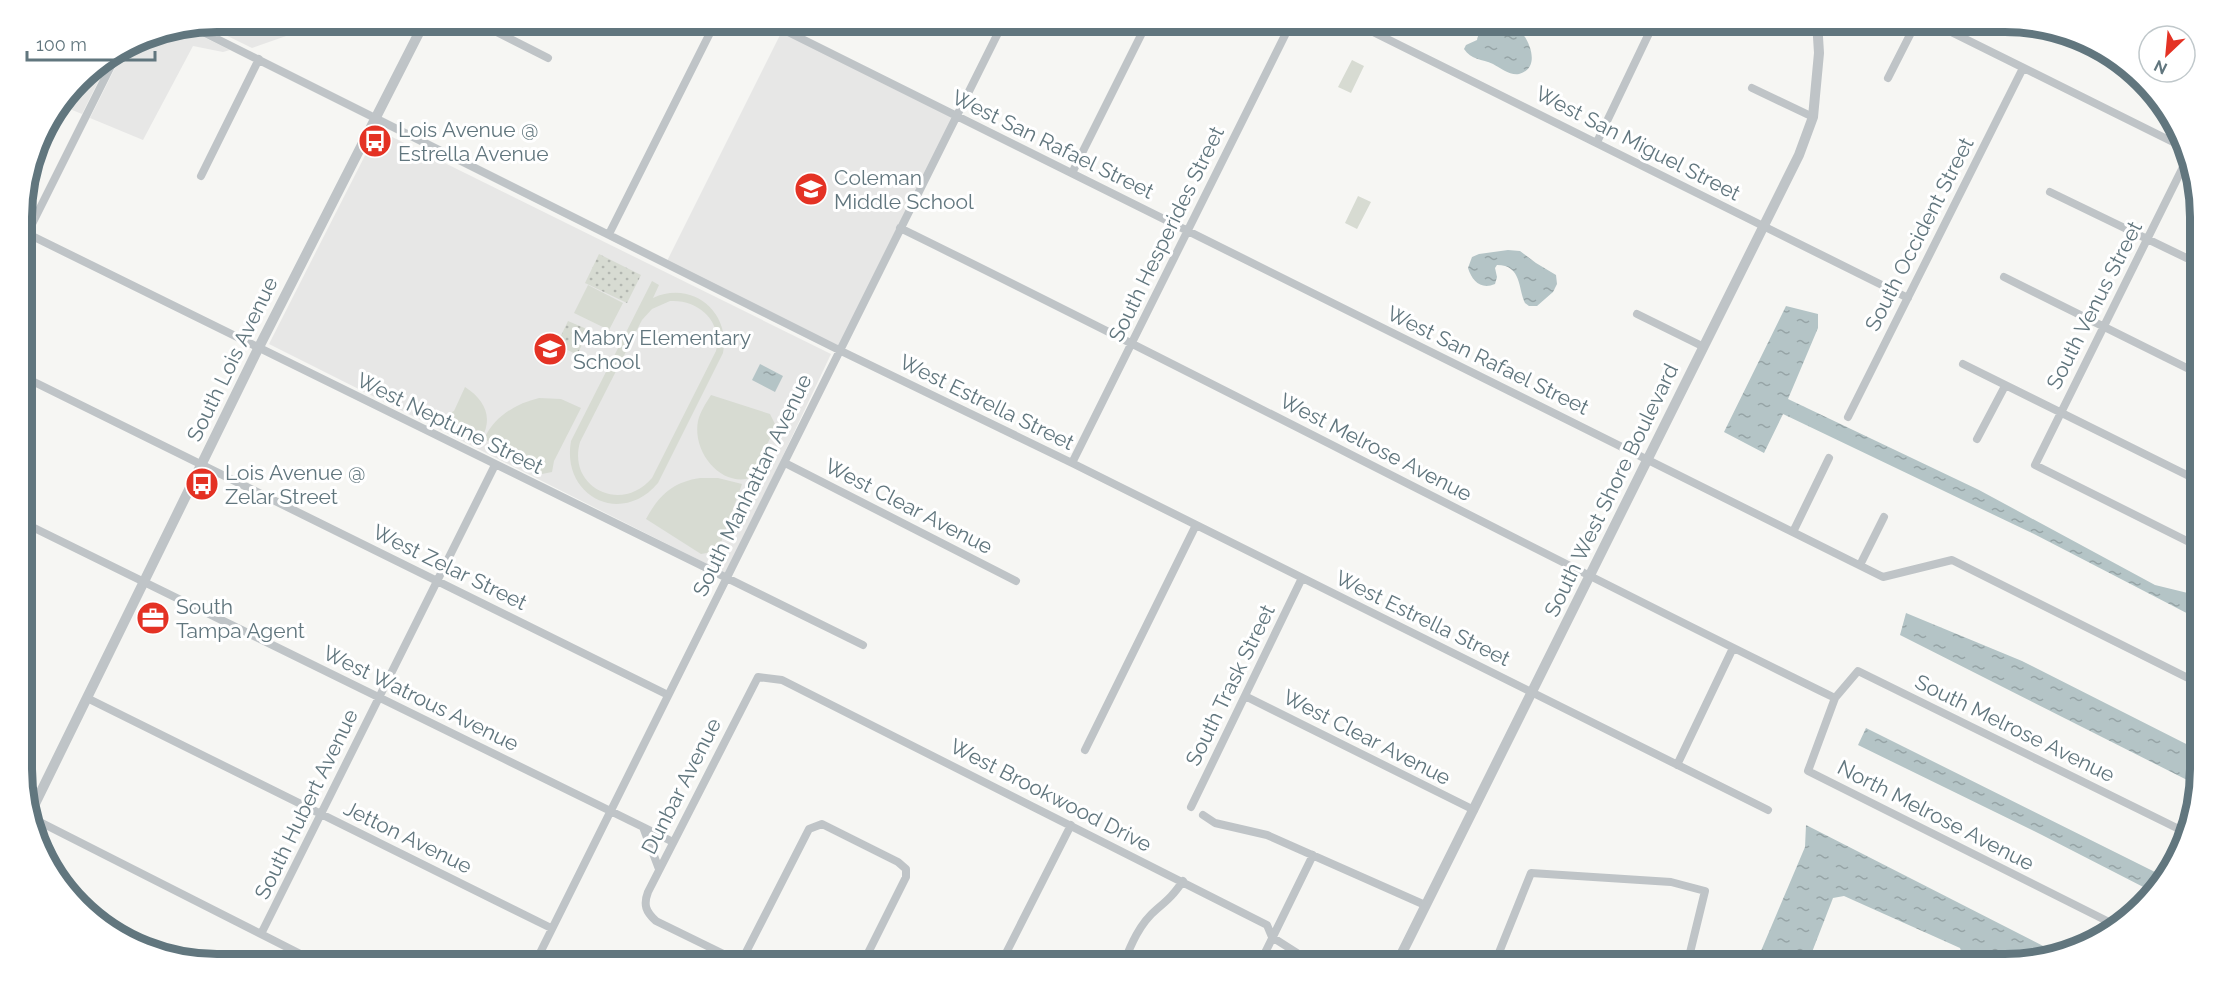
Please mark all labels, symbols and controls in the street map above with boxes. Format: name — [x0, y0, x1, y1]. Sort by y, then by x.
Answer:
scale bar — [27, 24, 154, 62]
north arrow — [2137, 24, 2197, 84]
text: 100 m — [36, 34, 87, 55]
text: N — [2151, 56, 2170, 78]
street label: West San Miguel Street — [1531, 80, 1745, 206]
street label: West San Rafael Street — [948, 84, 1158, 204]
place label: Lois Avenue @ Estrella Avenue — [398, 117, 549, 166]
street label: South Hesperides Street — [1103, 122, 1229, 346]
bus stop icon: Lois Avenue @ Estrella Avenue — [357, 123, 393, 159]
street label: South Occident Street — [1859, 133, 1979, 335]
place label: Coleman Middle School — [834, 165, 974, 214]
school or university icon: Coleman Middle School — [793, 171, 829, 207]
street label: South Venus Street — [2041, 217, 2147, 393]
street label: South Lois Avenue — [181, 273, 283, 445]
street label: West San Rafael Street — [1383, 300, 1593, 420]
place label: Mabry Elementary School — [573, 325, 751, 374]
school or university icon: Mabry Elementary School — [532, 331, 568, 367]
street label: West Estrella Street — [896, 349, 1078, 455]
street label: South West Shore Boulevard — [1539, 359, 1683, 621]
street label: West Neptune Street — [353, 367, 547, 479]
street label: South Manhattan Avenue — [687, 370, 817, 600]
street label: West Melrose Avenue — [1276, 388, 1476, 506]
street label: West Clear Avenue — [821, 453, 997, 559]
place label: Lois Avenue @ Zelar Street — [225, 460, 366, 509]
bus stop icon: Lois Avenue @ Zelar Street — [184, 466, 220, 502]
street label: West Zelar Street — [369, 519, 531, 615]
street label: West Estrella Street — [1332, 565, 1514, 671]
place label: South Tampa Agent — [176, 594, 305, 643]
office icon: South Tampa Agent — [135, 600, 171, 636]
street label: South Trask Street — [1180, 600, 1280, 770]
street label: West Watrous Avenue — [319, 640, 523, 756]
street label: South Melrose Avenue — [1911, 669, 2119, 787]
street label: West Clear Avenue — [1279, 684, 1455, 790]
street label: South Hubert Avenue — [249, 705, 363, 903]
street label: Dunbar Avenue — [636, 714, 726, 858]
street label: West Brookwood Drive — [946, 733, 1156, 857]
street label: North Melrose Avenue — [1834, 755, 2038, 875]
street label: Jetton Avenue — [340, 795, 476, 879]

